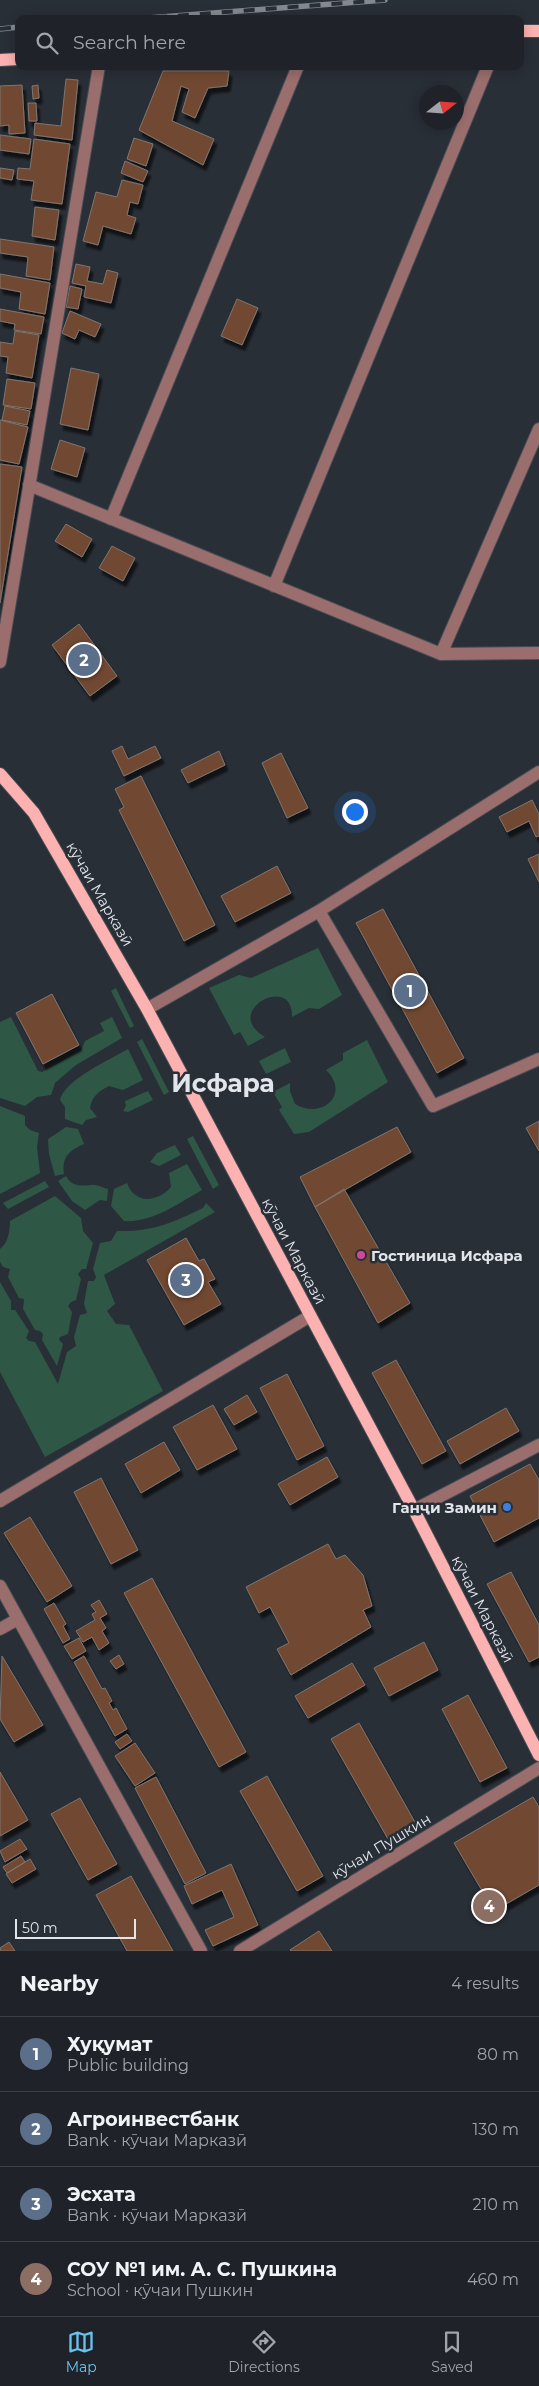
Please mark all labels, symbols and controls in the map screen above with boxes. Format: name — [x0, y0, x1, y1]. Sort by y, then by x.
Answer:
search box — [15, 15, 524, 70]
icon: search — [33, 29, 61, 57]
text: Search here — [73, 31, 186, 54]
north arrow — [419, 85, 464, 130]
pin: 2 — [68, 641, 100, 679]
your location — [342, 799, 368, 825]
street label: кӯчаи Марказӣ — [62, 838, 138, 950]
pin: 1 — [394, 972, 426, 1010]
district label: Исфара — [171, 1068, 275, 1098]
street label: кӯчаи Марказӣ — [258, 1194, 330, 1308]
place label: Гостиница Исфара — [371, 1246, 523, 1265]
marker: Гостиница Исфара — [355, 1249, 367, 1261]
pin: 3 — [170, 1261, 202, 1299]
place label: Ганҷи Замин — [392, 1498, 497, 1517]
marker: Ганҷи Замин — [501, 1501, 513, 1513]
street label: кӯчаи Марказӣ — [448, 1552, 518, 1666]
street label: кӯчаи Пушкин — [328, 1809, 434, 1883]
pin: 4 — [473, 1887, 505, 1925]
scale bar — [15, 1916, 136, 1939]
text: 50 m — [22, 1919, 58, 1937]
text: Nearby — [20, 1971, 99, 1996]
text: 4 results — [451, 1974, 519, 1993]
text: Хуқумат — [67, 2033, 152, 2056]
text: 1 — [33, 2045, 39, 2064]
text: 80 m — [477, 2045, 519, 2064]
text: Public building — [67, 2056, 189, 2075]
text: Агроинвестбанк — [67, 2108, 239, 2131]
text: 2 — [31, 2120, 41, 2139]
text: 130 m — [472, 2120, 519, 2139]
text: Bank · кӯчаи Марказӣ — [67, 2131, 247, 2150]
text: Эсхата — [67, 2183, 136, 2206]
text: 3 — [31, 2195, 41, 2214]
text: 210 m — [472, 2195, 519, 2214]
text: Bank · кӯчаи Марказӣ — [67, 2206, 247, 2225]
text: СОУ №1 им. А. С. Пушкина — [67, 2258, 337, 2281]
text: 4 — [30, 2270, 42, 2289]
text: 460 m — [467, 2270, 519, 2289]
text: School · кӯчаи Пушкин — [67, 2281, 253, 2300]
tab: Map — [66, 2328, 97, 2376]
tab: Directions — [228, 2328, 300, 2376]
tab: Saved — [431, 2328, 473, 2376]

